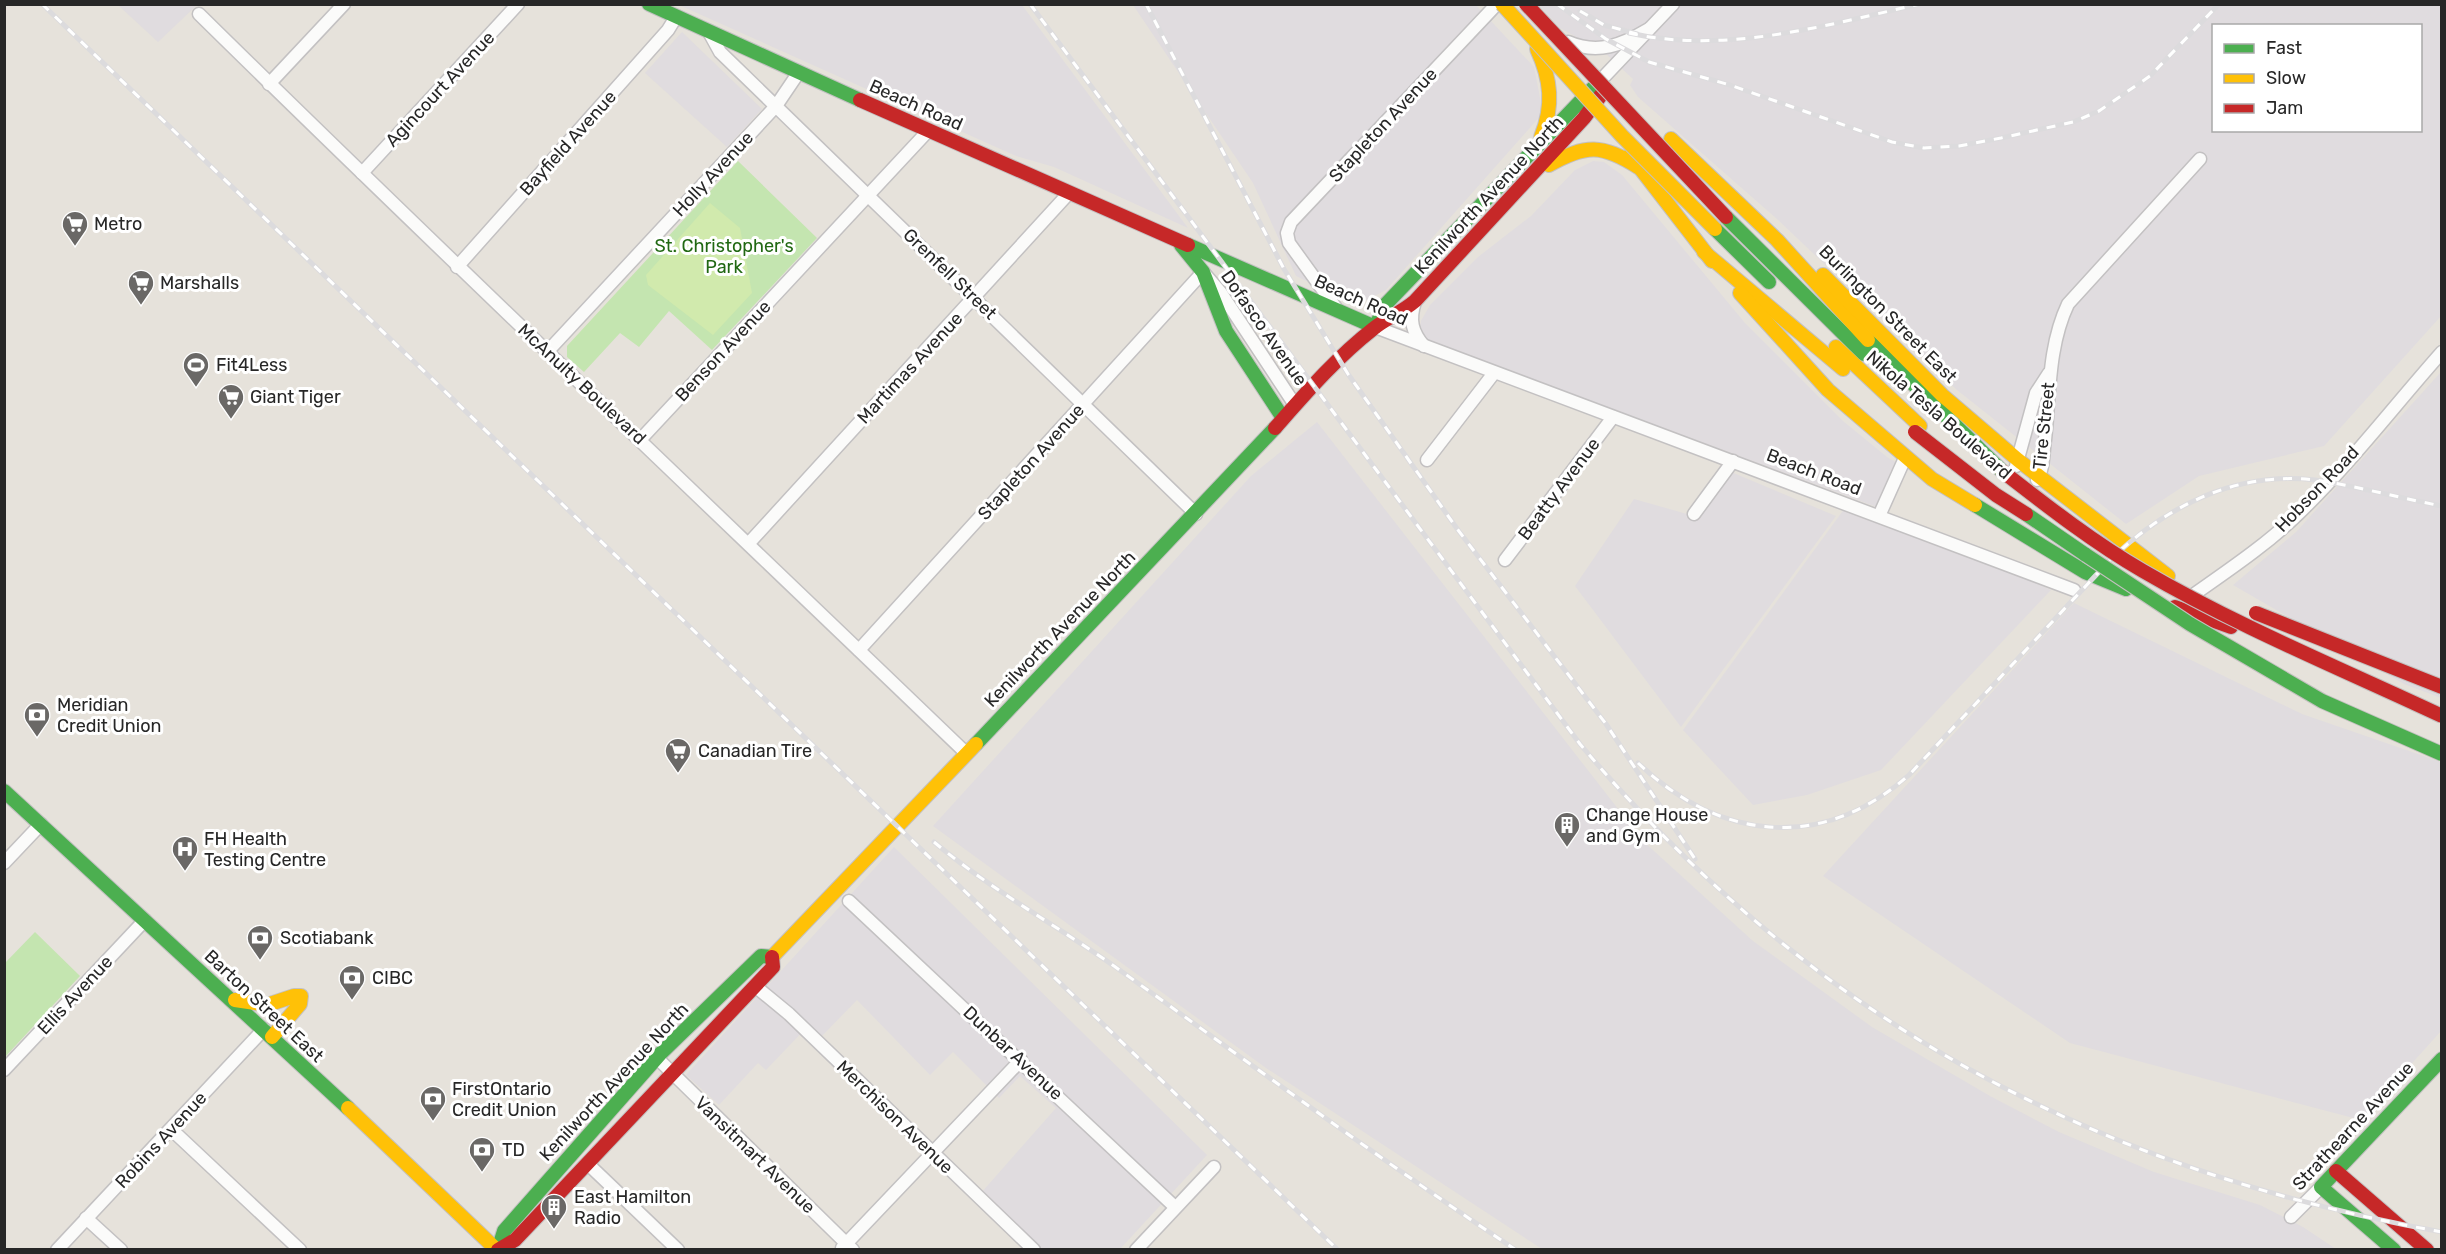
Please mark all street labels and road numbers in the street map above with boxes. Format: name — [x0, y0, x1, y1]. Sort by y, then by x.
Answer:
street label: Agincourt Avenue — [381, 27, 499, 151]
street label: Stapleton Avenue — [1324, 63, 1442, 187]
street label: Beach Road — [866, 75, 966, 135]
street label: Bayfield Avenue — [515, 86, 621, 200]
street label: Kenilworth Avenue North — [1410, 111, 1568, 279]
street label: Holly Avenue — [668, 127, 758, 221]
street label: Grenfell Street — [899, 224, 1001, 324]
street label: Burlington Street East — [1814, 240, 1962, 388]
street label: Dofasco Avenue — [1216, 266, 1312, 390]
street label: Beach Road — [1311, 270, 1411, 330]
street label: Benson Avenue — [670, 296, 776, 406]
street label: Martimas Avenue — [853, 308, 967, 428]
street label: McAnulty Boulevard — [513, 319, 651, 449]
street label: Nikola Tesla Boulevard — [1862, 346, 2016, 484]
street label: Tire Street — [2028, 381, 2060, 471]
street label: Stapleton Avenue — [973, 399, 1089, 525]
street label: Beatty Avenue — [1513, 433, 1605, 545]
street label: Hobson Road — [2270, 441, 2364, 537]
street label: Beach Road — [1763, 444, 1865, 500]
street label: Kenilworth Avenue North — [980, 546, 1140, 712]
street label: Barton Street East — [200, 945, 328, 1067]
street label: Ellis Avenue — [33, 951, 117, 1039]
street label: Kenilworth Avenue North — [535, 998, 693, 1166]
street label: Dunbar Avenue — [959, 1001, 1067, 1105]
street label: Merchison Avenue — [832, 1056, 958, 1178]
street label: Strathearne Avenue — [2288, 1057, 2418, 1195]
street label: Robins Avenue — [111, 1087, 211, 1193]
street label: Vansitmart Avenue — [690, 1092, 820, 1218]

